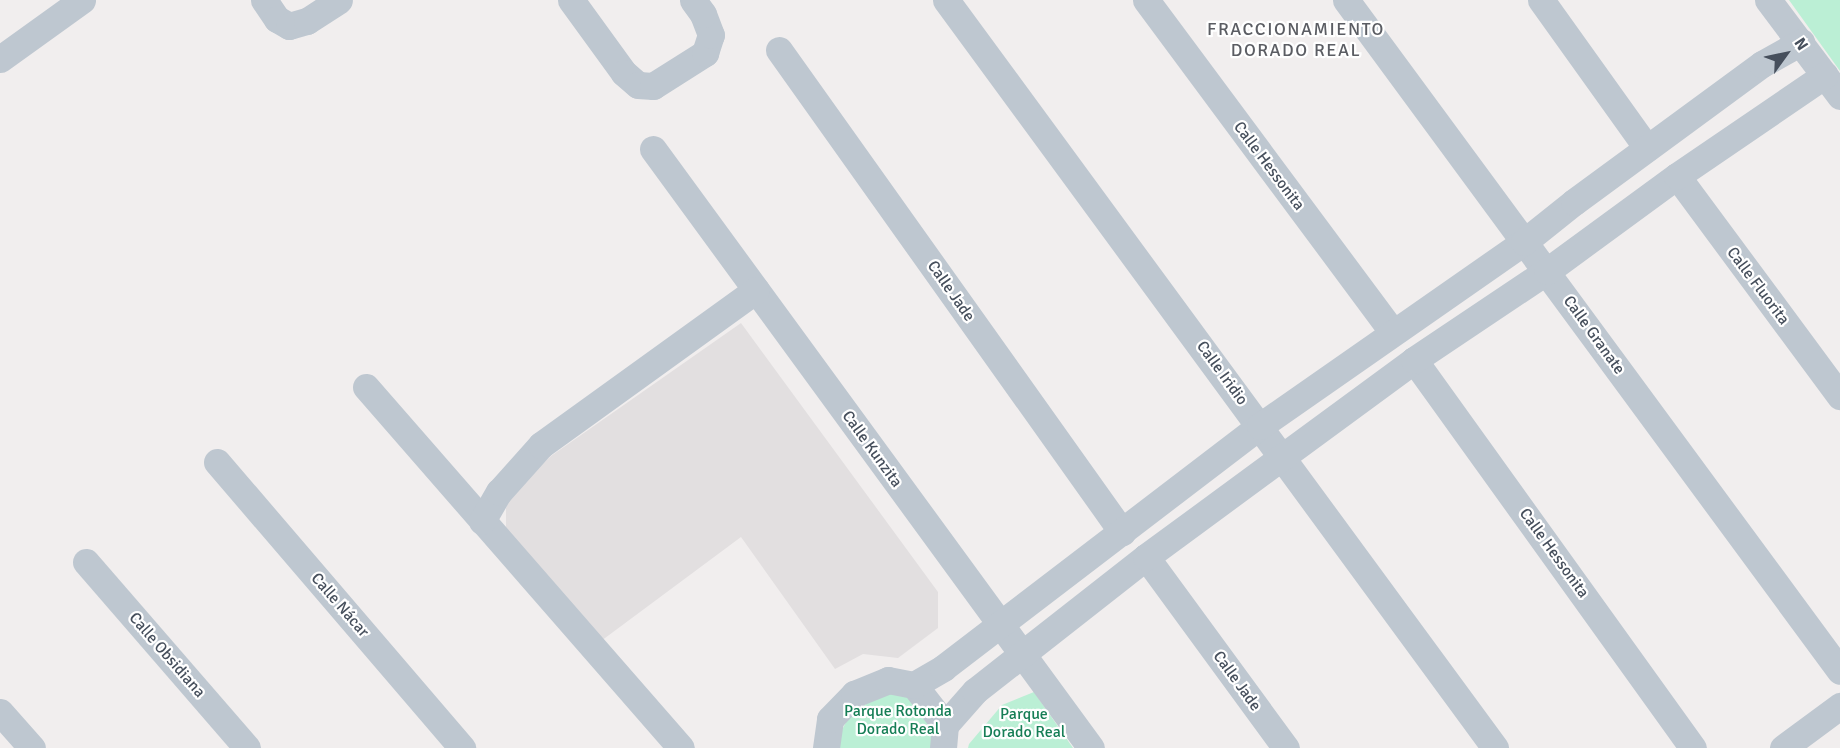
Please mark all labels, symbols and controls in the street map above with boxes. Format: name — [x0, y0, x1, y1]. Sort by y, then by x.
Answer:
district label: FRACCIONAMIENTO DORADO REAL — [1207, 19, 1385, 62]
north arrow — [1756, 24, 1816, 84]
text: N — [1790, 34, 1813, 54]
street label: Calle Hessonita — [1229, 118, 1309, 214]
street label: Calle Fluorita — [1723, 243, 1793, 329]
street label: Calle Jade — [923, 257, 979, 325]
street label: Calle Granate — [1559, 292, 1629, 378]
street label: Calle Iridio — [1192, 337, 1252, 409]
street label: Calle Kunzita — [838, 407, 906, 491]
street label: Calle Hessonita — [1515, 504, 1593, 602]
street label: Calle Nácar — [307, 569, 373, 641]
street label: Calle Obsidiana — [125, 609, 209, 701]
street label: Calle Jade — [1209, 647, 1265, 715]
park label: Parque Rotonda Dorado Real — [844, 701, 952, 739]
park label: Parque Dorado Real — [982, 704, 1066, 742]

